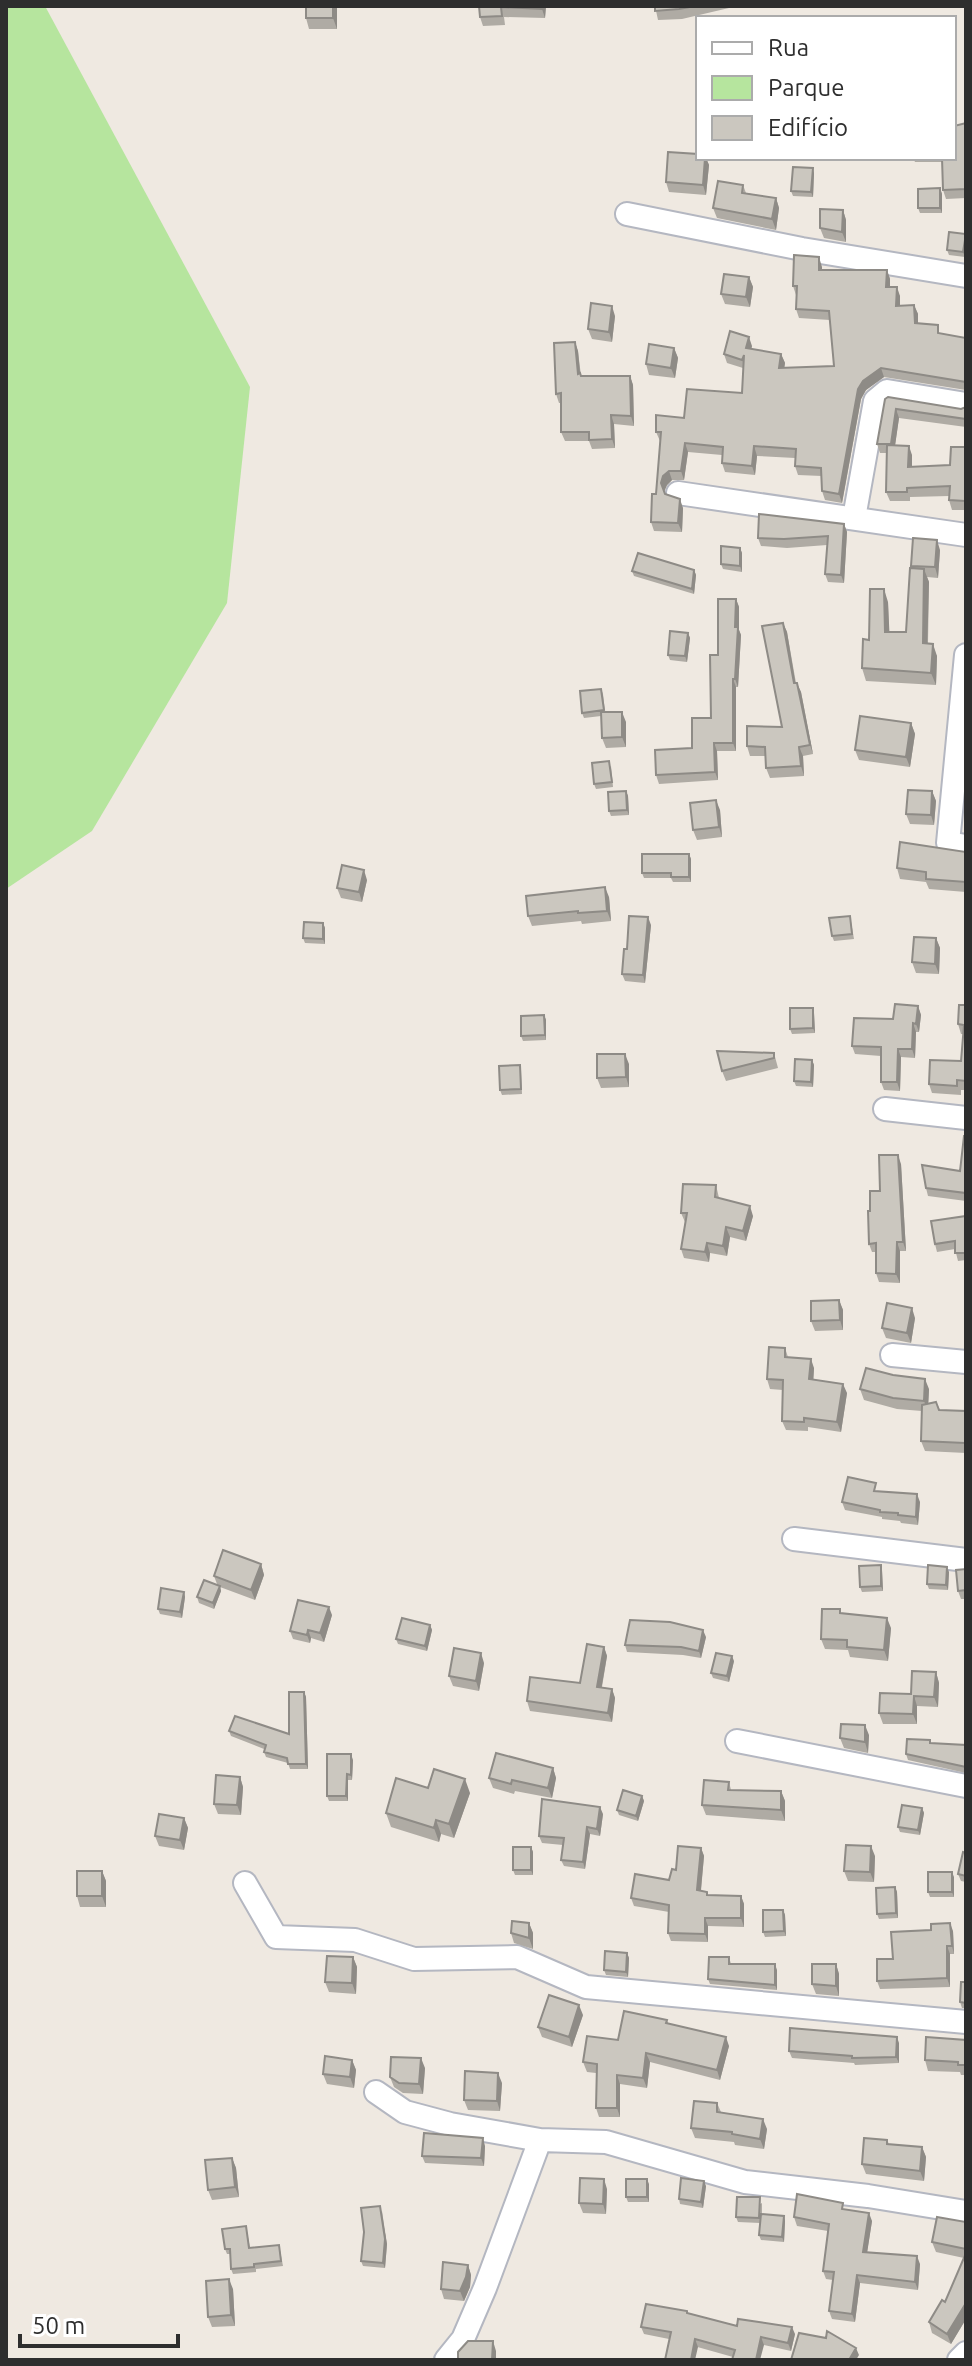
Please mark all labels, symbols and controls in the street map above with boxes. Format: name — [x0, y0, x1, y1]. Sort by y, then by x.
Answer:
legend — [696, 16, 956, 160]
text: Rua — [768, 34, 809, 61]
text: Parque — [768, 74, 845, 101]
text: Edifício — [768, 114, 848, 141]
scale bar — [20, 2298, 178, 2348]
text: 50 m — [32, 2312, 85, 2339]

